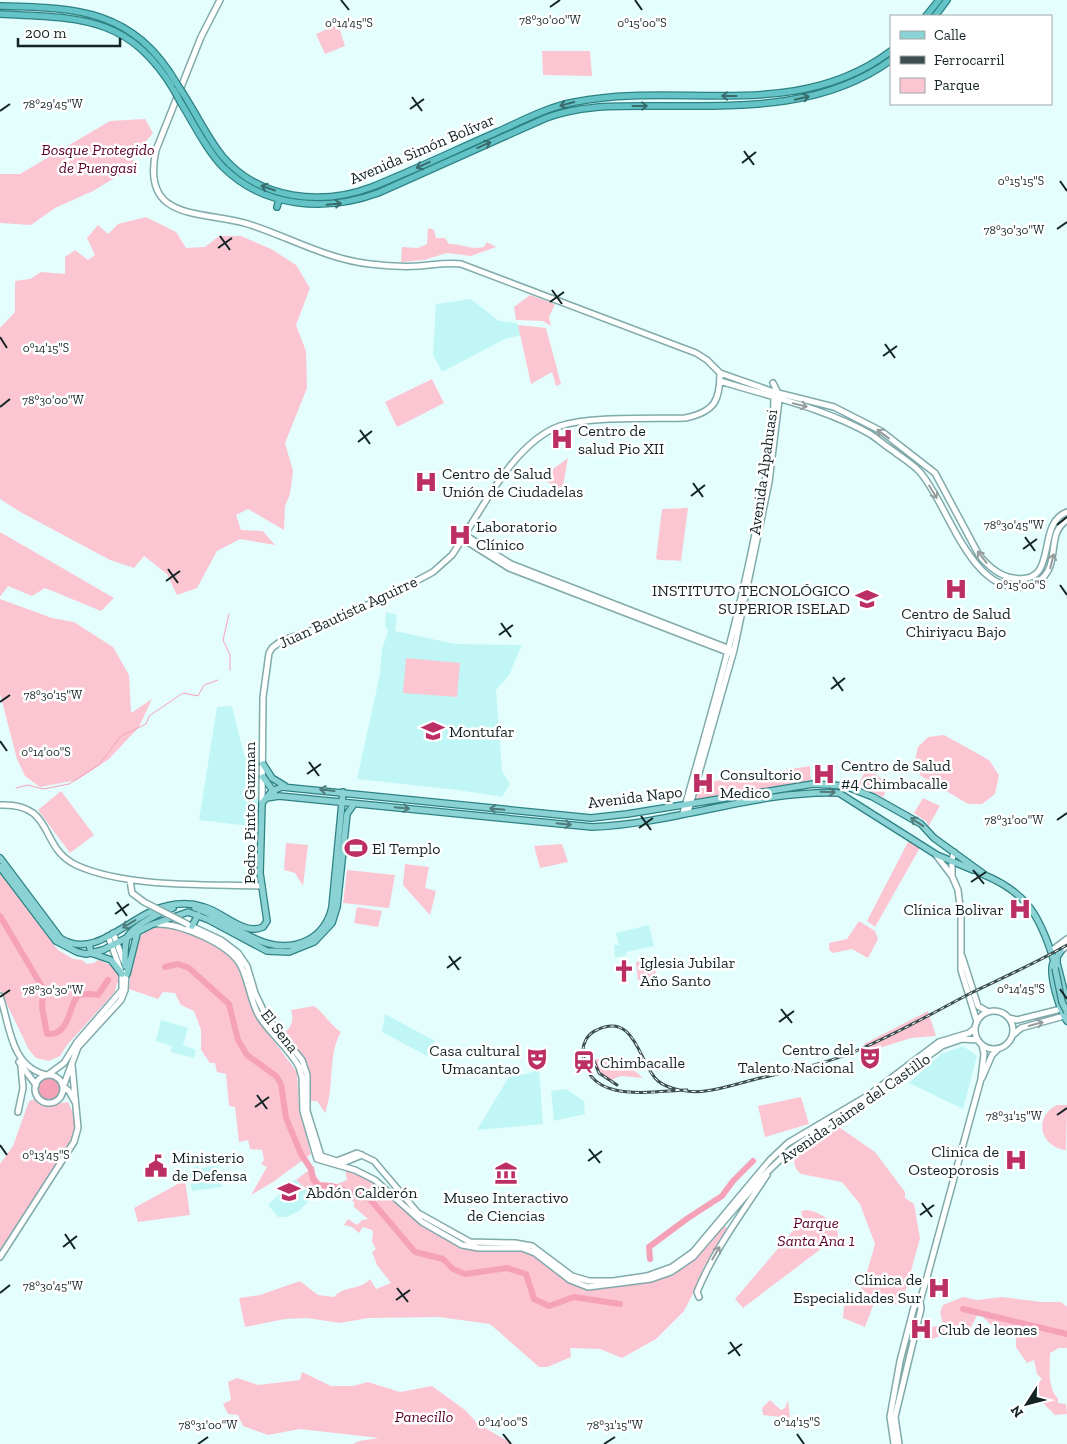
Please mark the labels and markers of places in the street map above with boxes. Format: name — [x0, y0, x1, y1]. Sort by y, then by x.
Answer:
place label: Centro de salud Pio XII — [578, 421, 664, 458]
hospital icon: Centro de salud Pio XII — [549, 426, 575, 452]
place label: Centro de Salud Unión de Ciudadelas — [442, 464, 583, 501]
hospital icon: Centro de Salud Unión de Ciudadelas — [413, 469, 439, 495]
place label: Laboratorio Clínico — [476, 517, 557, 554]
hospital icon: Laboratorio Clínico — [447, 522, 473, 548]
hospital icon: Centro de Salud Chiriyacu Bajo — [943, 576, 969, 602]
place label: INSTITUTO TECNOLÓGICO SUPERIOR ISELAD — [652, 581, 850, 618]
school or university icon: INSTITUTO TECNOLÓGICO SUPERIOR ISELAD — [854, 586, 880, 612]
place label: Centro de Salud Chiriyacu Bajo — [901, 604, 1011, 641]
school or university icon: Montufar — [420, 718, 446, 744]
place label: Montufar — [449, 722, 515, 741]
place label: Centro de Salud #4 Chimbacalle — [841, 756, 951, 793]
hospital icon: Centro de Salud #4 Chimbacalle — [811, 761, 837, 787]
place label: Consultorio Medico — [720, 765, 802, 802]
hospital icon: Consultorio Medico — [690, 770, 716, 796]
sports icon: El Templo — [343, 835, 369, 861]
place label: El Templo — [372, 839, 441, 858]
hospital icon: Clínica Bolivar — [1007, 896, 1033, 922]
place label: Clínica Bolivar — [904, 900, 1004, 919]
place label: Iglesia Jubilar Año Santo — [640, 953, 736, 990]
church icon: Iglesia Jubilar Año Santo — [611, 958, 637, 984]
place label: Centro del Talento Nacional — [738, 1040, 854, 1077]
place label: Casa cultural Umacantao — [429, 1041, 520, 1078]
theatre icon: Centro del Talento Nacional — [857, 1045, 883, 1071]
theatre icon: Casa cultural Umacantao — [524, 1046, 550, 1072]
station icon: Chimbacalle — [571, 1049, 597, 1075]
place label: Chimbacalle — [600, 1053, 685, 1072]
place label: Clinica de Osteoporosis — [908, 1142, 999, 1179]
hospital icon: Clinica de Osteoporosis — [1003, 1147, 1029, 1173]
place label: Ministerio de Defensa — [172, 1148, 247, 1185]
public building icon: Ministerio de Defensa — [143, 1153, 169, 1179]
museum icon: Museo Interactivo de Ciencias — [493, 1160, 519, 1186]
school or university icon: Abdón Calderón — [276, 1179, 302, 1205]
place label: Abdón Calderón — [306, 1183, 418, 1202]
place label: Museo Interactivo de Ciencias — [443, 1188, 569, 1225]
place label: Clínica de Especialidades Sur — [793, 1270, 922, 1307]
hospital icon: Clínica de Especialidades Sur — [926, 1275, 952, 1301]
hospital icon: Club de leones — [908, 1316, 934, 1342]
place label: Club de leones — [938, 1320, 1037, 1339]

